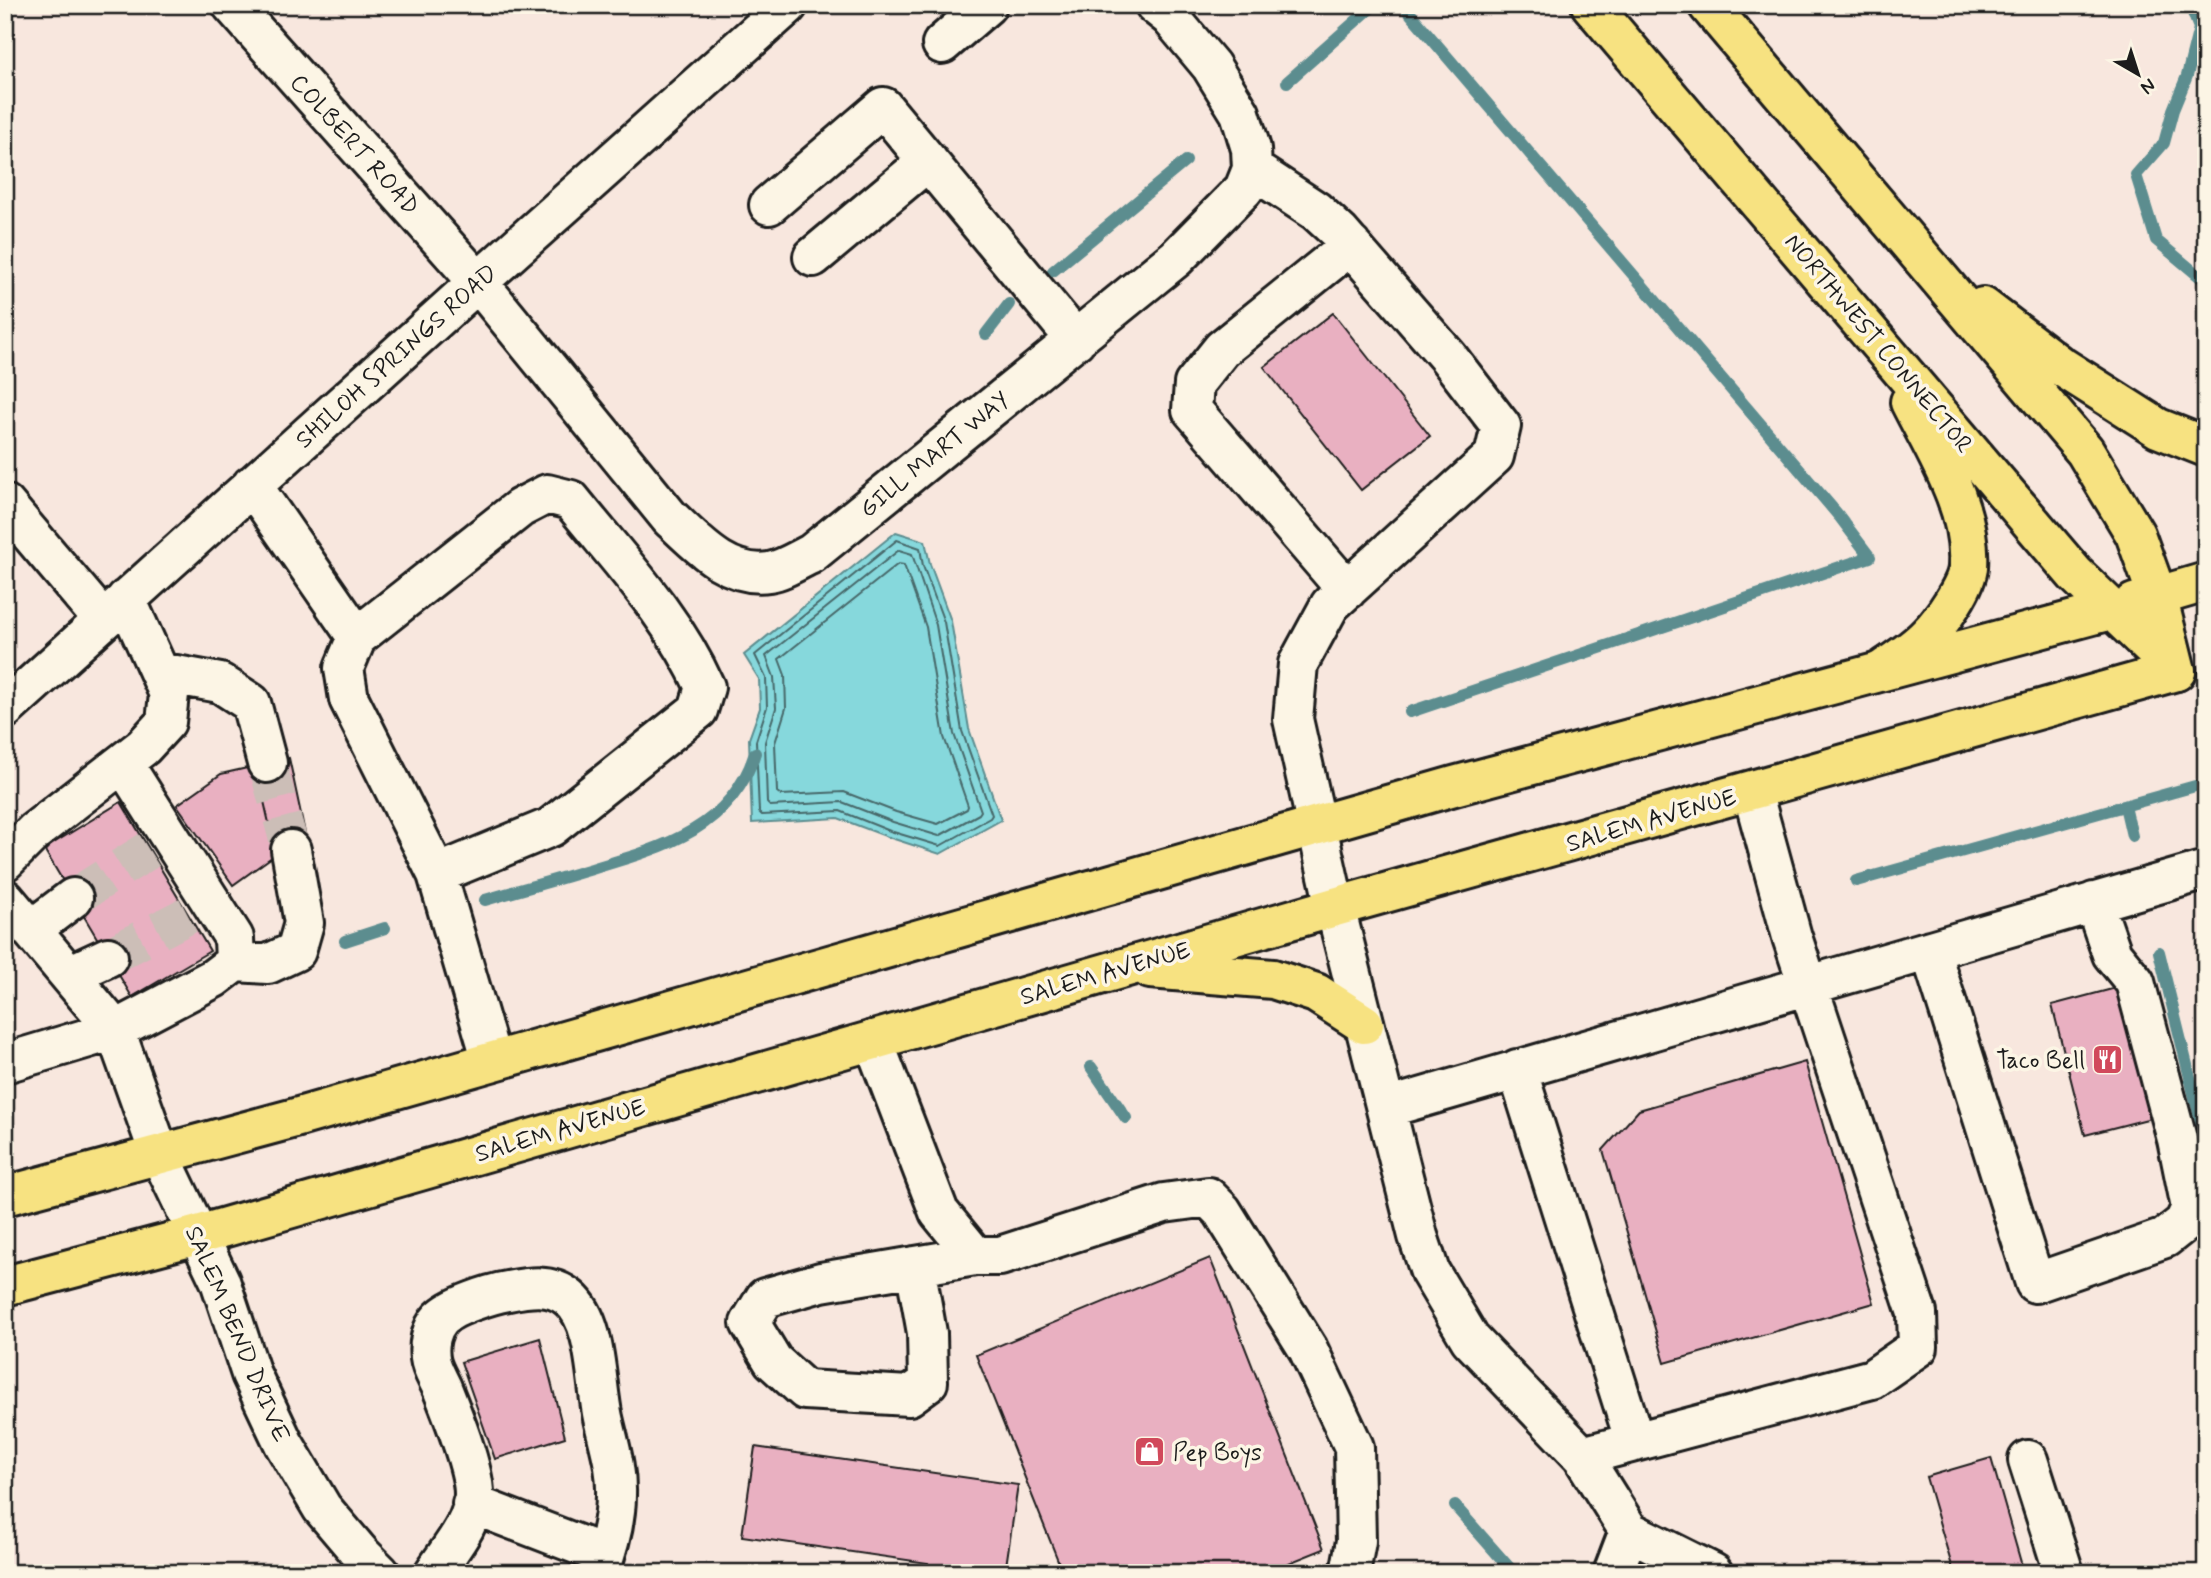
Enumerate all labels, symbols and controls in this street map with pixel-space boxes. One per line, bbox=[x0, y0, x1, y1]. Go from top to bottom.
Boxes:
north arrow bbox=[2102, 38, 2172, 108]
street label: COLBERT ROAD bbox=[282, 68, 425, 222]
text: N bbox=[2135, 72, 2161, 100]
street label: NORTHWEST CONNECTOR bbox=[1777, 228, 1979, 460]
street label: SHILOH SPRINGS ROAD bbox=[290, 258, 504, 456]
street label: GILL MART WAY bbox=[854, 385, 1016, 525]
street label: SALEM AVENUE bbox=[1563, 782, 1740, 861]
street label: SALEM AVENUE bbox=[1017, 935, 1194, 1014]
restaurant icon: Taco Bell bbox=[2091, 1043, 2125, 1077]
place label: Taco Bell bbox=[1996, 1046, 2085, 1077]
street label: SALEM AVENUE bbox=[472, 1092, 649, 1171]
street label: SALEM BEND DRIVE bbox=[177, 1222, 296, 1447]
shop icon: Pep Boys bbox=[1133, 1435, 1167, 1469]
place label: Pep Boys bbox=[1173, 1438, 1262, 1469]

